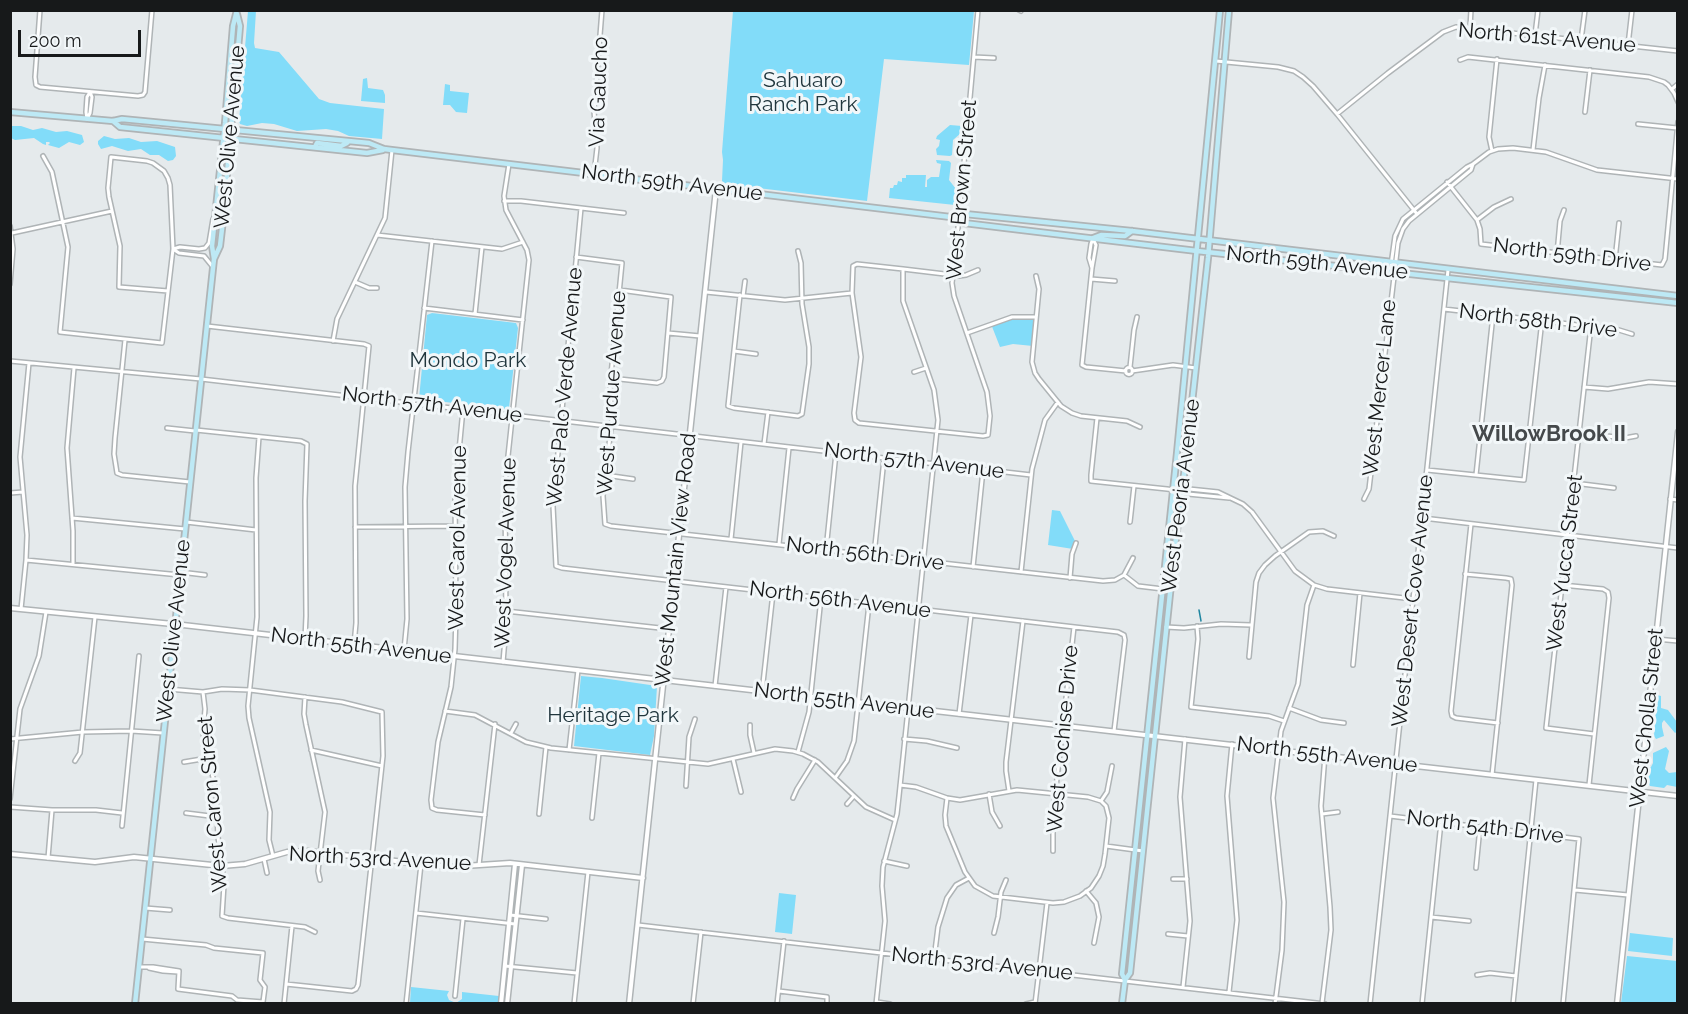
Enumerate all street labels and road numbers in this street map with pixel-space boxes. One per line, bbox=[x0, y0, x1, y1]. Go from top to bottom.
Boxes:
street label: North 61st Avenue bbox=[1457, 18, 1637, 58]
street label: Via Gaucho bbox=[584, 36, 614, 148]
street label: West Olive Avenue bbox=[209, 44, 251, 230]
street label: West Brown Street bbox=[942, 99, 982, 281]
street label: North 59th Avenue bbox=[580, 159, 764, 207]
street label: North 59th Drive bbox=[1492, 233, 1652, 277]
street label: North 59th Avenue bbox=[1225, 241, 1409, 285]
street label: West Palo Verde Avenue bbox=[542, 266, 588, 508]
street label: West Purdue Avenue bbox=[592, 290, 632, 496]
street label: West Mercer Lane bbox=[1358, 298, 1402, 478]
street label: North 58th Drive bbox=[1457, 299, 1619, 343]
street label: North 57th Avenue bbox=[340, 381, 524, 429]
street label: West Peoria Avenue bbox=[1157, 397, 1205, 595]
street label: West Mountain View Road bbox=[650, 432, 702, 688]
street label: North 57th Avenue bbox=[822, 437, 1006, 485]
street label: West Carol Avenue bbox=[444, 445, 472, 631]
street label: West Vogel Avenue bbox=[490, 457, 522, 649]
street label: West Yucca Street bbox=[1542, 473, 1588, 653]
street label: West Desert Cove Avenue bbox=[1387, 474, 1439, 728]
street label: North 56th Drive bbox=[784, 532, 946, 576]
street label: West Olive Avenue bbox=[152, 538, 196, 724]
street label: North 56th Avenue bbox=[748, 576, 932, 624]
street label: North 55th Avenue bbox=[269, 622, 453, 670]
street label: West Cholla Street bbox=[1625, 627, 1669, 809]
street label: West Cochise Drive bbox=[1042, 644, 1084, 834]
street label: North 55th Avenue bbox=[752, 677, 936, 725]
street label: West Caron Street bbox=[193, 715, 233, 893]
street label: North 55th Avenue bbox=[1235, 731, 1419, 779]
street label: North 54th Drive bbox=[1405, 805, 1565, 849]
street label: North 53rd Avenue bbox=[288, 842, 472, 876]
street label: North 53rd Avenue bbox=[890, 942, 1074, 986]

